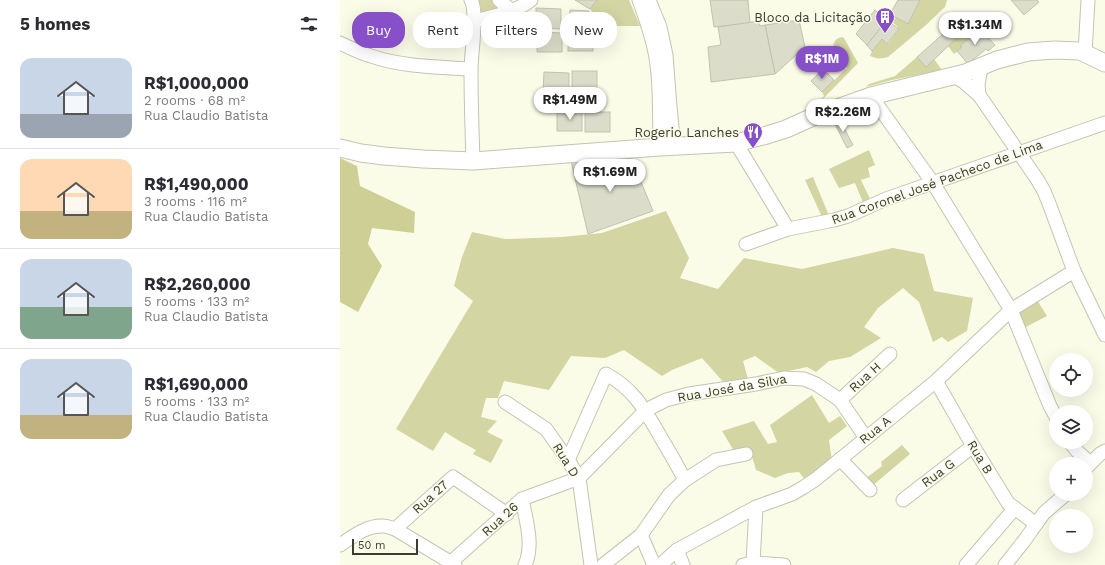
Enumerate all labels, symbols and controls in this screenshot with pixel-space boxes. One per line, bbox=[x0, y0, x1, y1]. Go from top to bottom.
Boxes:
building icon: Bloco da Licitação bbox=[874, 6, 896, 34]
place label: Bloco da Licitação bbox=[754, 10, 871, 25]
chip: Buy bbox=[352, 12, 405, 48]
chip: Rent bbox=[413, 12, 473, 48]
chip: Filters bbox=[481, 12, 552, 48]
chip: New bbox=[560, 12, 617, 48]
pin: R$1.34M bbox=[938, 12, 1012, 46]
icon: filters bbox=[298, 13, 320, 35]
text: 5 homes bbox=[20, 14, 90, 34]
text: R$1.34M bbox=[948, 17, 1002, 32]
pin: R$1M bbox=[798, 46, 846, 80]
text: R$1M bbox=[805, 51, 839, 66]
text: R$1,000,000 bbox=[144, 73, 249, 93]
icon: home bbox=[52, 74, 100, 122]
pin: R$1.49M bbox=[533, 87, 607, 121]
text: R$1.49M bbox=[543, 92, 597, 107]
text: 2 rooms · 68 m² bbox=[144, 93, 245, 108]
pin: R$2.26M bbox=[806, 99, 880, 133]
text: R$2.26M bbox=[815, 104, 871, 119]
text: Rua Claudio Batista bbox=[144, 108, 268, 123]
restaurant icon: Rogerio Lanches bbox=[742, 121, 764, 149]
place label: Rogerio Lanches bbox=[635, 125, 739, 140]
street label: Rua Coronel José Pacheco de Lima bbox=[829, 137, 1045, 227]
pin: R$1.69M bbox=[573, 159, 647, 193]
text: R$1.69M bbox=[583, 164, 637, 179]
text: R$1,490,000 bbox=[144, 174, 249, 194]
icon: home bbox=[52, 175, 100, 223]
text: 3 rooms · 116 m² bbox=[144, 194, 247, 209]
text: Rua Claudio Batista bbox=[144, 209, 268, 224]
text: R$2,260,000 bbox=[144, 274, 251, 294]
icon: home bbox=[52, 275, 100, 323]
text: 5 rooms · 133 m² bbox=[144, 294, 249, 309]
text: Rua Claudio Batista bbox=[144, 309, 268, 324]
map controls bbox=[1049, 353, 1093, 553]
button: locate bbox=[1049, 353, 1093, 397]
street label: Rua H bbox=[846, 359, 884, 395]
street label: Rua José da Silva bbox=[676, 371, 788, 405]
text: R$1,690,000 bbox=[144, 374, 248, 394]
icon: home bbox=[52, 375, 100, 423]
text: 5 rooms · 133 m² bbox=[144, 394, 249, 409]
button: layers bbox=[1049, 405, 1093, 449]
text: Rua Claudio Batista bbox=[144, 409, 268, 424]
street label: Rua A bbox=[856, 413, 894, 447]
street label: Rua B bbox=[964, 437, 996, 477]
street label: Rua D bbox=[550, 440, 582, 480]
street label: Rua G bbox=[919, 456, 957, 490]
button: + bbox=[1049, 457, 1093, 501]
street label: Rua 27 bbox=[409, 477, 451, 517]
street label: Rua 26 bbox=[479, 499, 521, 539]
button: − bbox=[1049, 509, 1093, 553]
scale bar bbox=[352, 537, 418, 556]
text: 50 m bbox=[358, 539, 385, 552]

